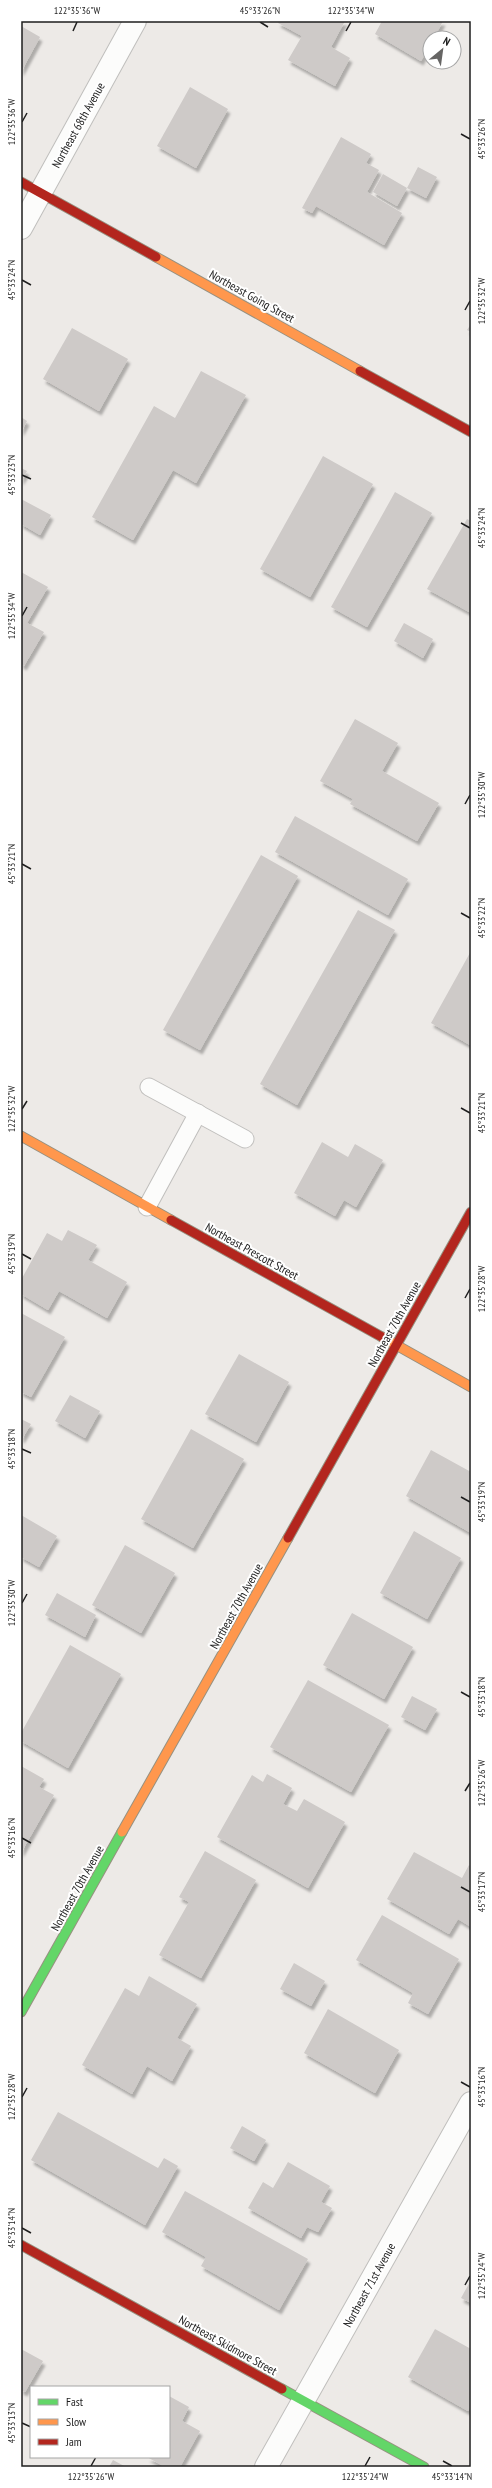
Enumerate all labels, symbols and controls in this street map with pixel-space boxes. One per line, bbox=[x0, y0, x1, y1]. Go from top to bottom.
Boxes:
text: 122°35'36"W bbox=[54, 4, 101, 17]
text: 45°33'26"N bbox=[240, 4, 280, 17]
text: 122°35'34"W bbox=[328, 4, 375, 17]
north arrow bbox=[422, 30, 462, 70]
text: N bbox=[441, 34, 453, 49]
street label: Northeast 68th Avenue bbox=[48, 80, 108, 170]
text: 122°35'36"W bbox=[5, 98, 18, 145]
text: 45°33'26"N bbox=[475, 119, 488, 159]
text: 45°33'24"N bbox=[5, 260, 18, 300]
street label: Northeast Going Street bbox=[207, 266, 298, 326]
text: 122°35'32"W bbox=[475, 277, 488, 324]
text: 45°33'23"N bbox=[5, 455, 18, 495]
text: 45°33'24"N bbox=[475, 508, 488, 548]
text: 122°35'34"W bbox=[5, 592, 18, 639]
text: 122°35'30"W bbox=[475, 771, 488, 818]
text: 45°33'21"N bbox=[5, 844, 18, 884]
text: 45°33'22"N bbox=[475, 898, 488, 938]
text: 122°35'32"W bbox=[5, 1085, 18, 1132]
text: 45°33'21"N bbox=[475, 1093, 488, 1133]
street label: Northeast Prescott Street bbox=[203, 1219, 302, 1283]
text: 45°33'19"N bbox=[5, 1234, 18, 1274]
text: 122°35'28"W bbox=[475, 1265, 488, 1312]
street label: Northeast 70th Avenue bbox=[364, 1279, 424, 1369]
text: 45°33'18"N bbox=[5, 1429, 18, 1469]
text: 45°33'19"N bbox=[475, 1482, 488, 1522]
street label: Northeast 70th Avenue bbox=[206, 1561, 266, 1651]
text: 122°35'30"W bbox=[5, 1579, 18, 1626]
text: 45°33'18"N bbox=[475, 1677, 488, 1717]
text: 122°35'26"W bbox=[475, 1759, 488, 1806]
text: 45°33'16"N bbox=[5, 1818, 18, 1858]
street label: Northeast 70th Avenue bbox=[47, 1843, 107, 1933]
text: 45°33'17"N bbox=[475, 1872, 488, 1912]
text: 45°33'16"N bbox=[475, 2067, 488, 2107]
text: 122°35'28"W bbox=[5, 2073, 18, 2120]
text: 45°33'14"N bbox=[5, 2208, 18, 2248]
street label: Northeast 71st Avenue bbox=[340, 2240, 398, 2330]
text: 122°35'24"W bbox=[475, 2252, 488, 2299]
street label: Northeast Skidmore Street bbox=[176, 2312, 280, 2378]
legend bbox=[30, 2386, 170, 2458]
text: Fast bbox=[66, 2394, 84, 2409]
text: 45°33'13"N bbox=[5, 2403, 18, 2443]
text: Slow bbox=[66, 2414, 87, 2429]
text: Jam bbox=[65, 2434, 82, 2449]
text: 122°35'26"W bbox=[68, 2470, 115, 2483]
text: 122°35'24"W bbox=[342, 2470, 389, 2483]
text: 45°33'14"N bbox=[432, 2470, 472, 2483]

